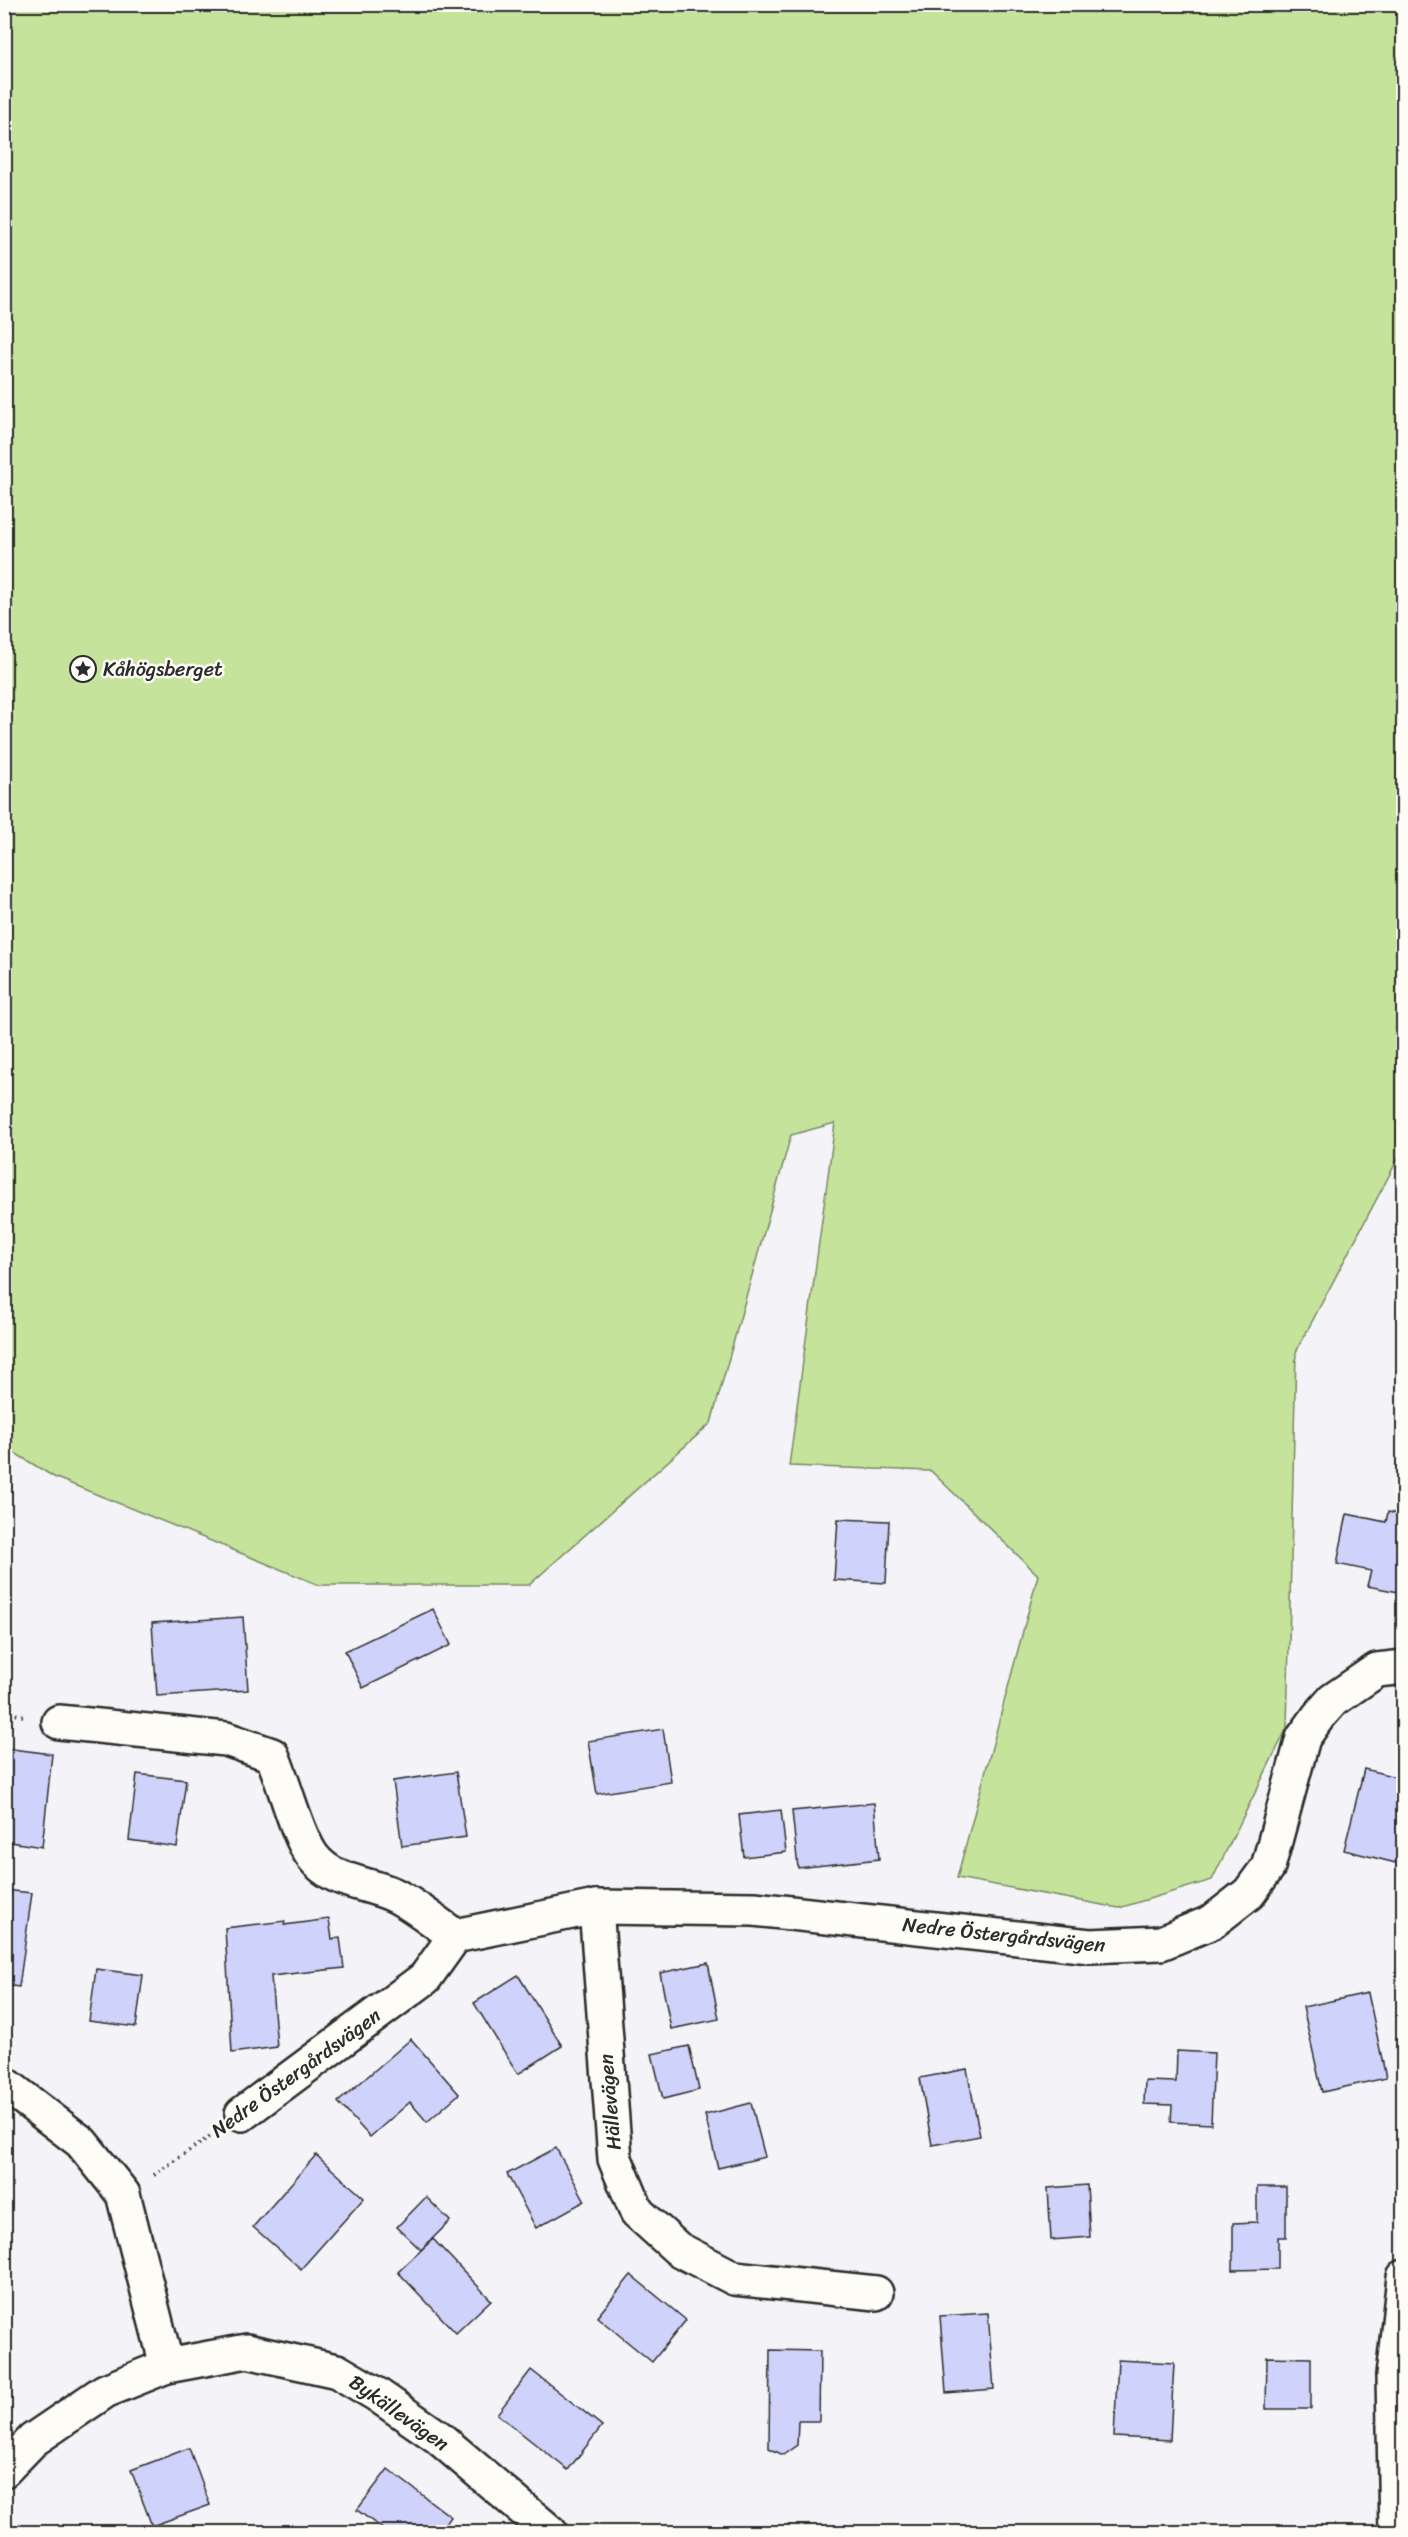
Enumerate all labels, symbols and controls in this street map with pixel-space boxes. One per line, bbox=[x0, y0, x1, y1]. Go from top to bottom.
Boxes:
place label: Kåhögsberget bbox=[103, 652, 223, 687]
place icon: Kåhögsberget bbox=[68, 654, 98, 684]
street label: Nedre Östergårdsvägen bbox=[901, 1907, 1107, 1963]
street label: Nedre Östergårdsvägen bbox=[203, 1999, 389, 2147]
street label: Hällevägen bbox=[588, 2052, 632, 2152]
street label: Bykällevägen bbox=[342, 2365, 457, 2461]

